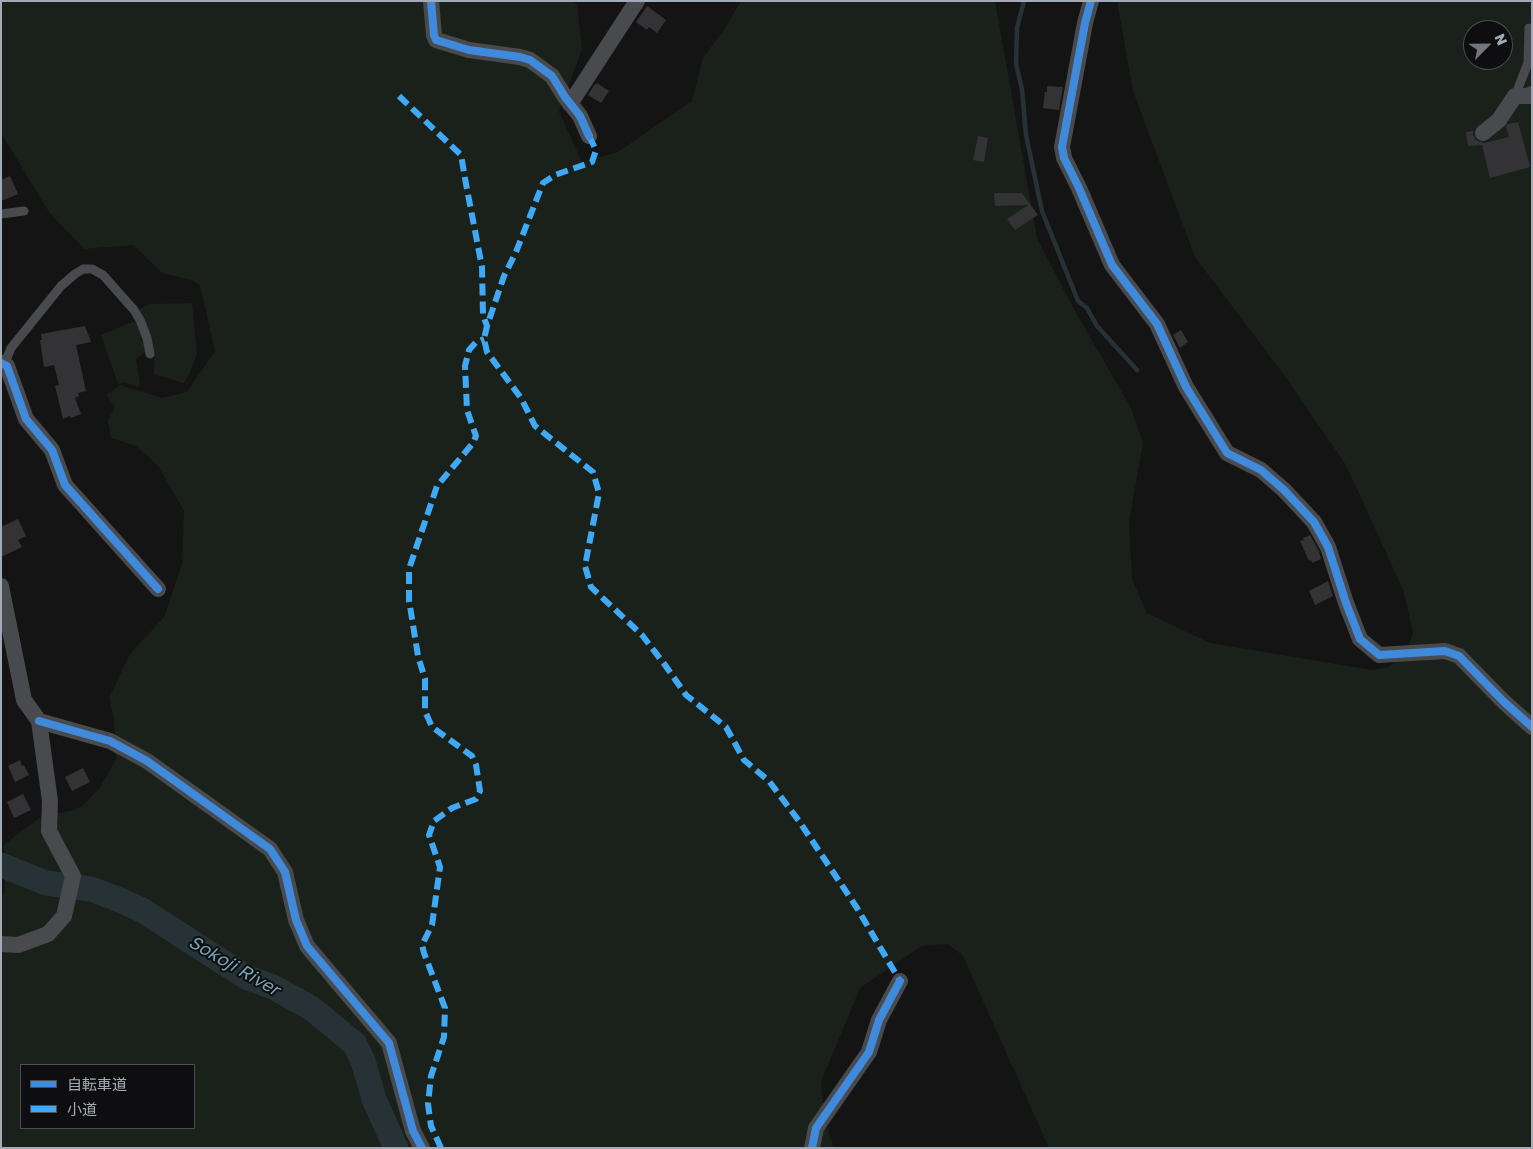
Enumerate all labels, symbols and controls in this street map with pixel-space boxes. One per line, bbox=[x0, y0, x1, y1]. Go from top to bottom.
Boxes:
north arrow bbox=[1463, 20, 1513, 70]
text: N bbox=[1491, 31, 1511, 48]
water label: Sokoji River bbox=[185, 931, 283, 1001]
legend bbox=[20, 1064, 195, 1129]
text: 自転車道 bbox=[67, 1075, 127, 1093]
text: 小道 bbox=[67, 1100, 97, 1118]

